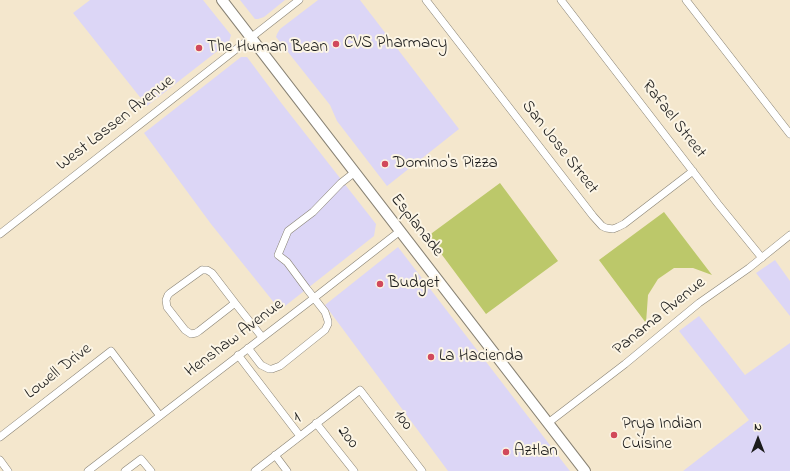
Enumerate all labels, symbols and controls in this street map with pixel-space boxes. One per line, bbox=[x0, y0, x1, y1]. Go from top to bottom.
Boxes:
place label: CVS Pharmacy bbox=[344, 34, 447, 54]
place label: The Human Bean bbox=[207, 38, 328, 58]
marker: CVS Pharmacy bbox=[331, 39, 341, 49]
marker: The Human Bean bbox=[194, 43, 204, 53]
street label: West Lassen Avenue bbox=[53, 72, 179, 176]
street label: Rafael Street bbox=[636, 77, 710, 163]
street label: San Jose Street bbox=[516, 97, 602, 199]
place label: Domino's Pizza bbox=[393, 154, 498, 174]
marker: Domino's Pizza bbox=[380, 159, 390, 169]
street label: Esplanade bbox=[385, 190, 447, 262]
place label: Budget bbox=[388, 274, 440, 294]
street label: Panama Avenue bbox=[610, 274, 710, 360]
marker: Budget bbox=[375, 279, 385, 289]
street label: Henshaw Avenue bbox=[182, 295, 288, 383]
street label: Lowell Drive bbox=[21, 340, 97, 404]
place label: La Hacienda bbox=[439, 347, 523, 367]
marker: La Hacienda bbox=[426, 352, 436, 362]
street label: 100 bbox=[388, 407, 416, 435]
street label: 1 bbox=[290, 409, 306, 429]
place label: Prya Indian Cuisine bbox=[622, 415, 702, 455]
north arrow bbox=[738, 419, 778, 459]
text: N bbox=[754, 419, 762, 435]
street label: 200 bbox=[332, 423, 362, 453]
marker: Prya Indian Cuisine bbox=[609, 430, 619, 440]
place label: Aztlan bbox=[514, 442, 558, 462]
marker: Aztlan bbox=[501, 447, 511, 457]

